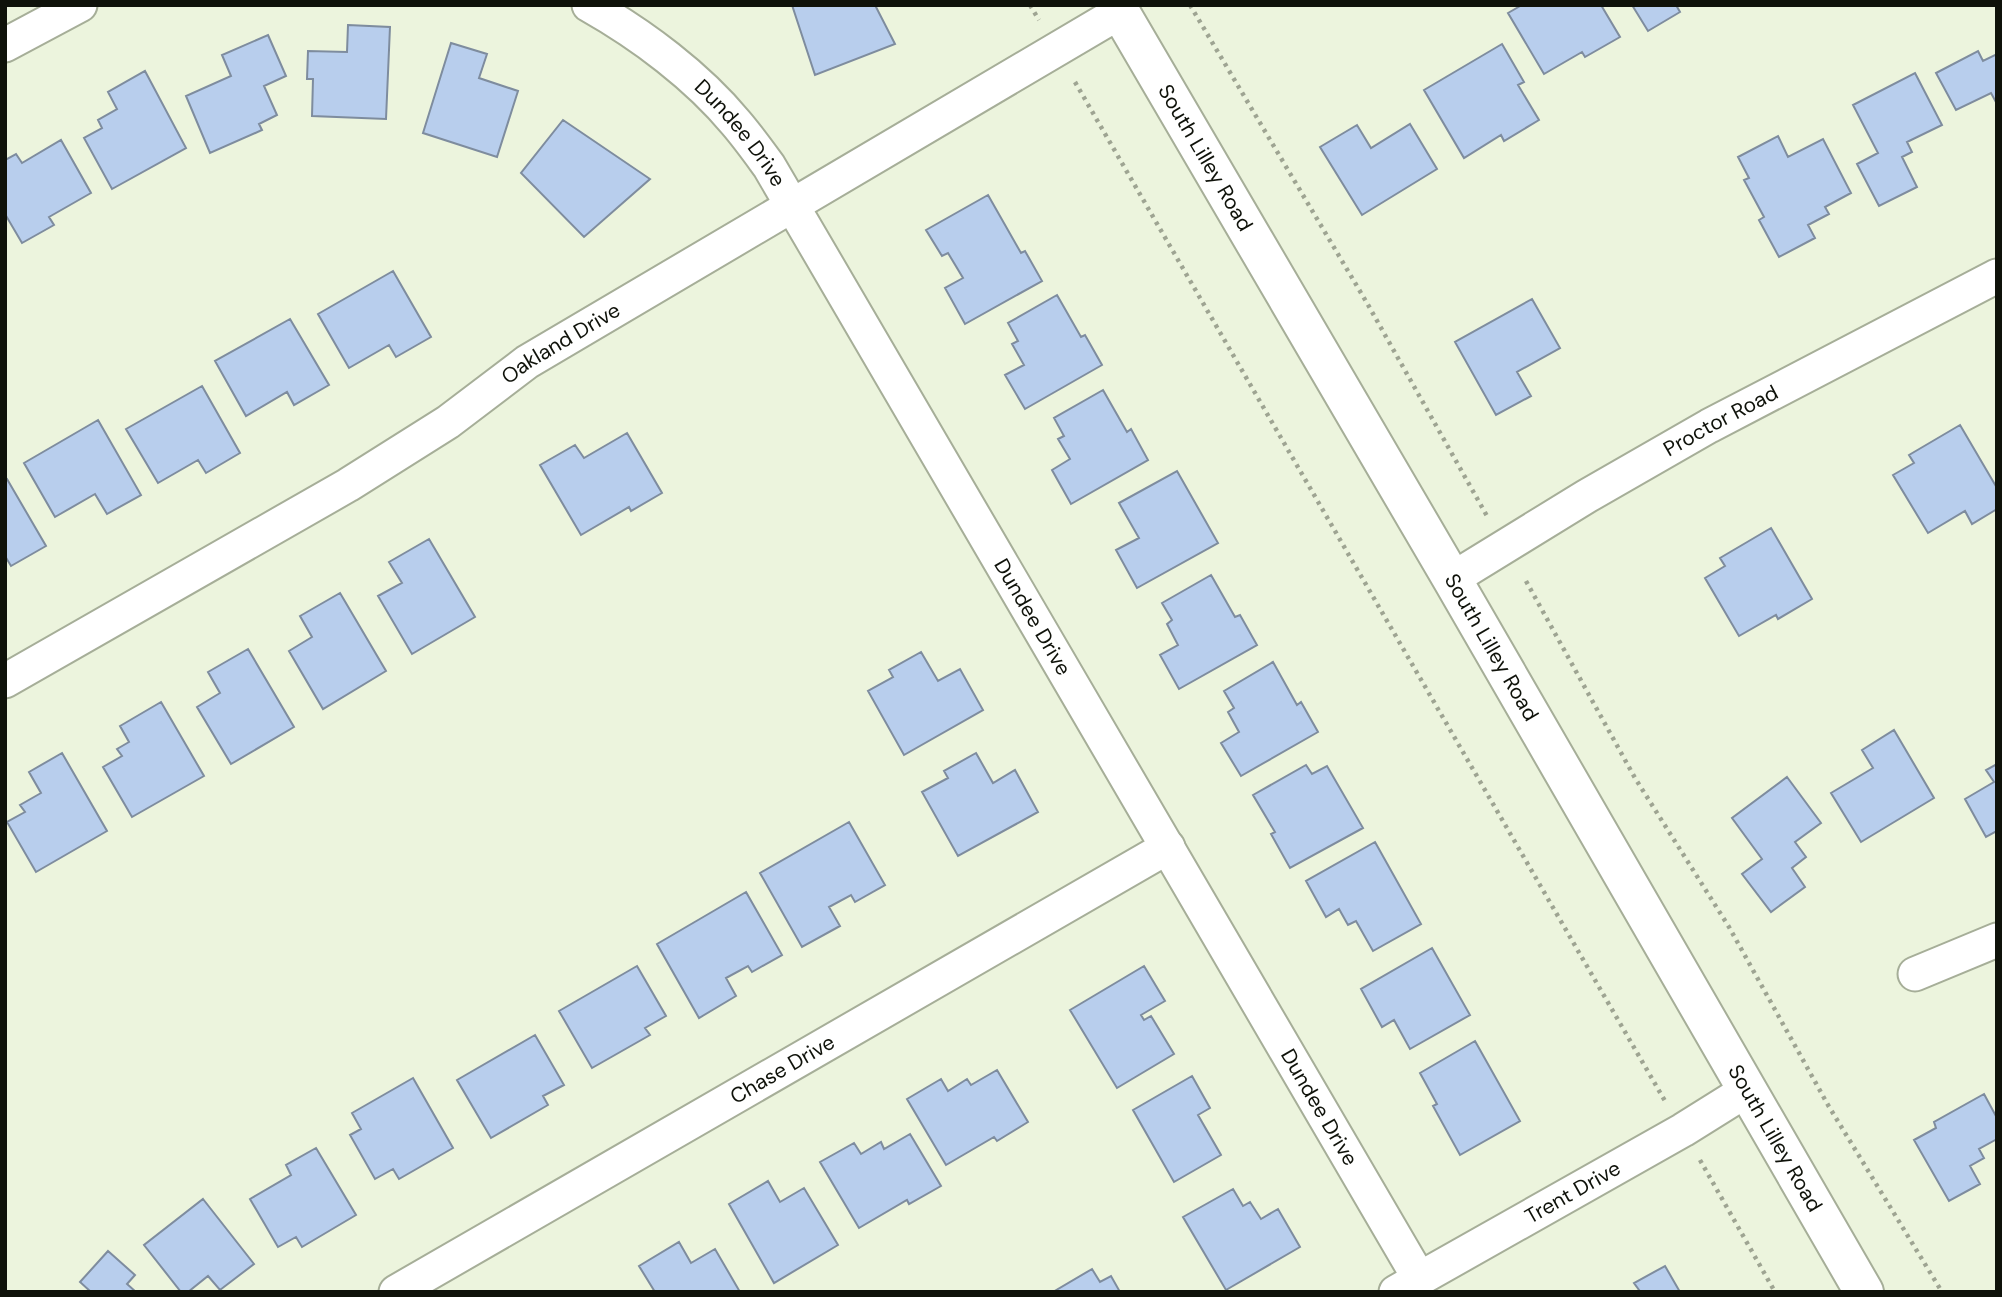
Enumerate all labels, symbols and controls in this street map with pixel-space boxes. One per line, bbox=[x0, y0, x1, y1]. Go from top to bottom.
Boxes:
street label: Dundee Drive bbox=[688, 73, 792, 192]
street label: South Lilley Road bbox=[1151, 79, 1259, 236]
street label: Oakland Drive bbox=[495, 296, 626, 391]
street label: Proctor Road bbox=[1658, 378, 1783, 463]
street label: Dundee Drive bbox=[987, 553, 1078, 681]
street label: South Lilley Road bbox=[1438, 569, 1545, 726]
street label: Chase Drive bbox=[725, 1028, 840, 1110]
street label: Dundee Drive bbox=[1274, 1044, 1364, 1171]
street label: South Lilley Road bbox=[1722, 1059, 1829, 1217]
street label: Trent Drive bbox=[1520, 1154, 1626, 1230]

